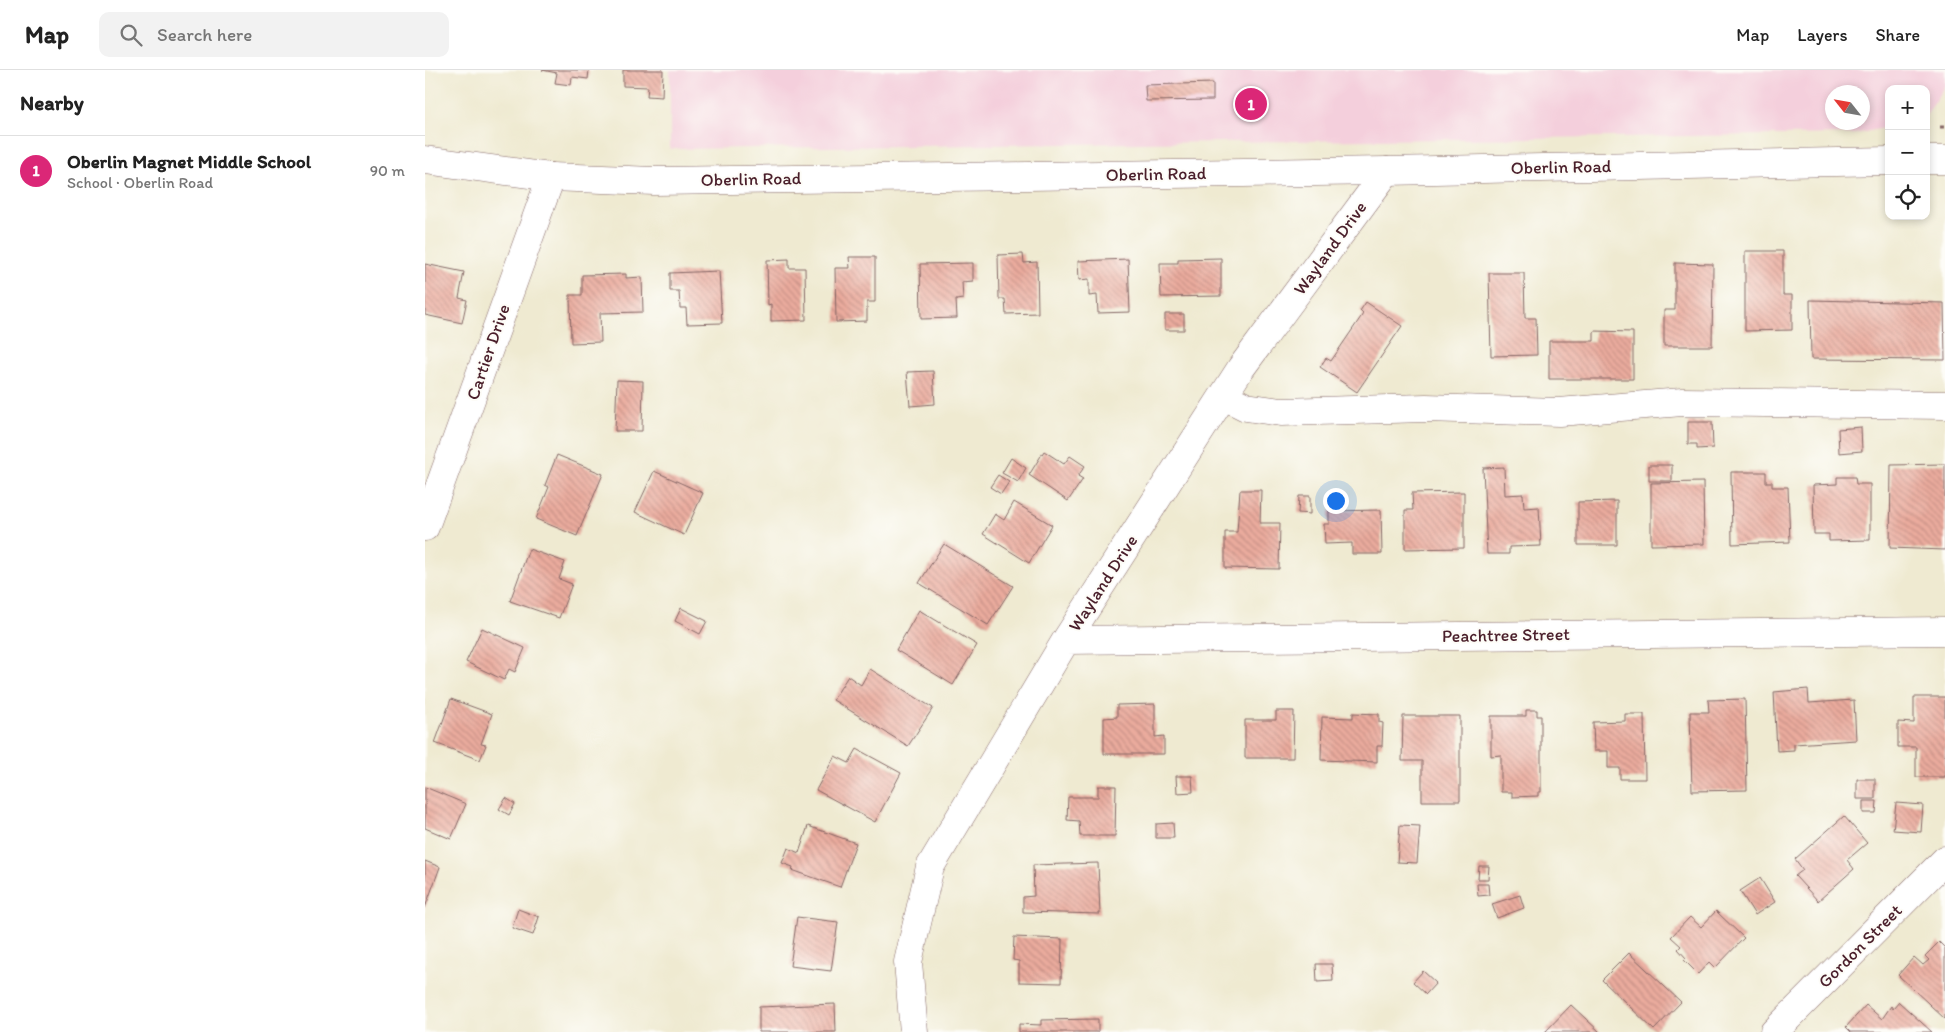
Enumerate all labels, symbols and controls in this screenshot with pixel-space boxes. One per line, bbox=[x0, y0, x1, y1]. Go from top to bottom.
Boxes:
search box bbox=[99, 12, 449, 57]
text: Map bbox=[25, 20, 69, 49]
icon: search bbox=[117, 21, 145, 49]
text: Search here bbox=[157, 23, 252, 46]
text: Map bbox=[1736, 24, 1769, 46]
text: Layers bbox=[1797, 24, 1847, 46]
text: Share bbox=[1875, 24, 1920, 46]
pin: 1 bbox=[1235, 85, 1267, 123]
north arrow bbox=[1825, 85, 1870, 130]
map controls bbox=[1885, 85, 1930, 220]
button: + bbox=[1885, 85, 1930, 130]
text: Nearby bbox=[20, 90, 84, 115]
button: − bbox=[1885, 130, 1930, 175]
text: Oberlin Magnet Middle School bbox=[67, 150, 311, 173]
street label: Oberlin Road bbox=[1510, 155, 1612, 179]
text: 1 bbox=[32, 161, 40, 180]
text: 90 m bbox=[370, 161, 405, 180]
street label: Oberlin Road bbox=[1105, 162, 1207, 186]
street label: Oberlin Road bbox=[700, 167, 802, 191]
text: School · Oberlin Road bbox=[67, 173, 213, 192]
button: locate bbox=[1885, 175, 1930, 220]
street label: Wayland Drive bbox=[1289, 197, 1371, 299]
street label: Cartier Drive bbox=[461, 301, 515, 403]
your location bbox=[1323, 488, 1349, 514]
street label: Wayland Drive bbox=[1064, 531, 1142, 635]
street label: Peachtree Street bbox=[1442, 623, 1570, 647]
street label: Gordon Street bbox=[1814, 899, 1907, 992]

